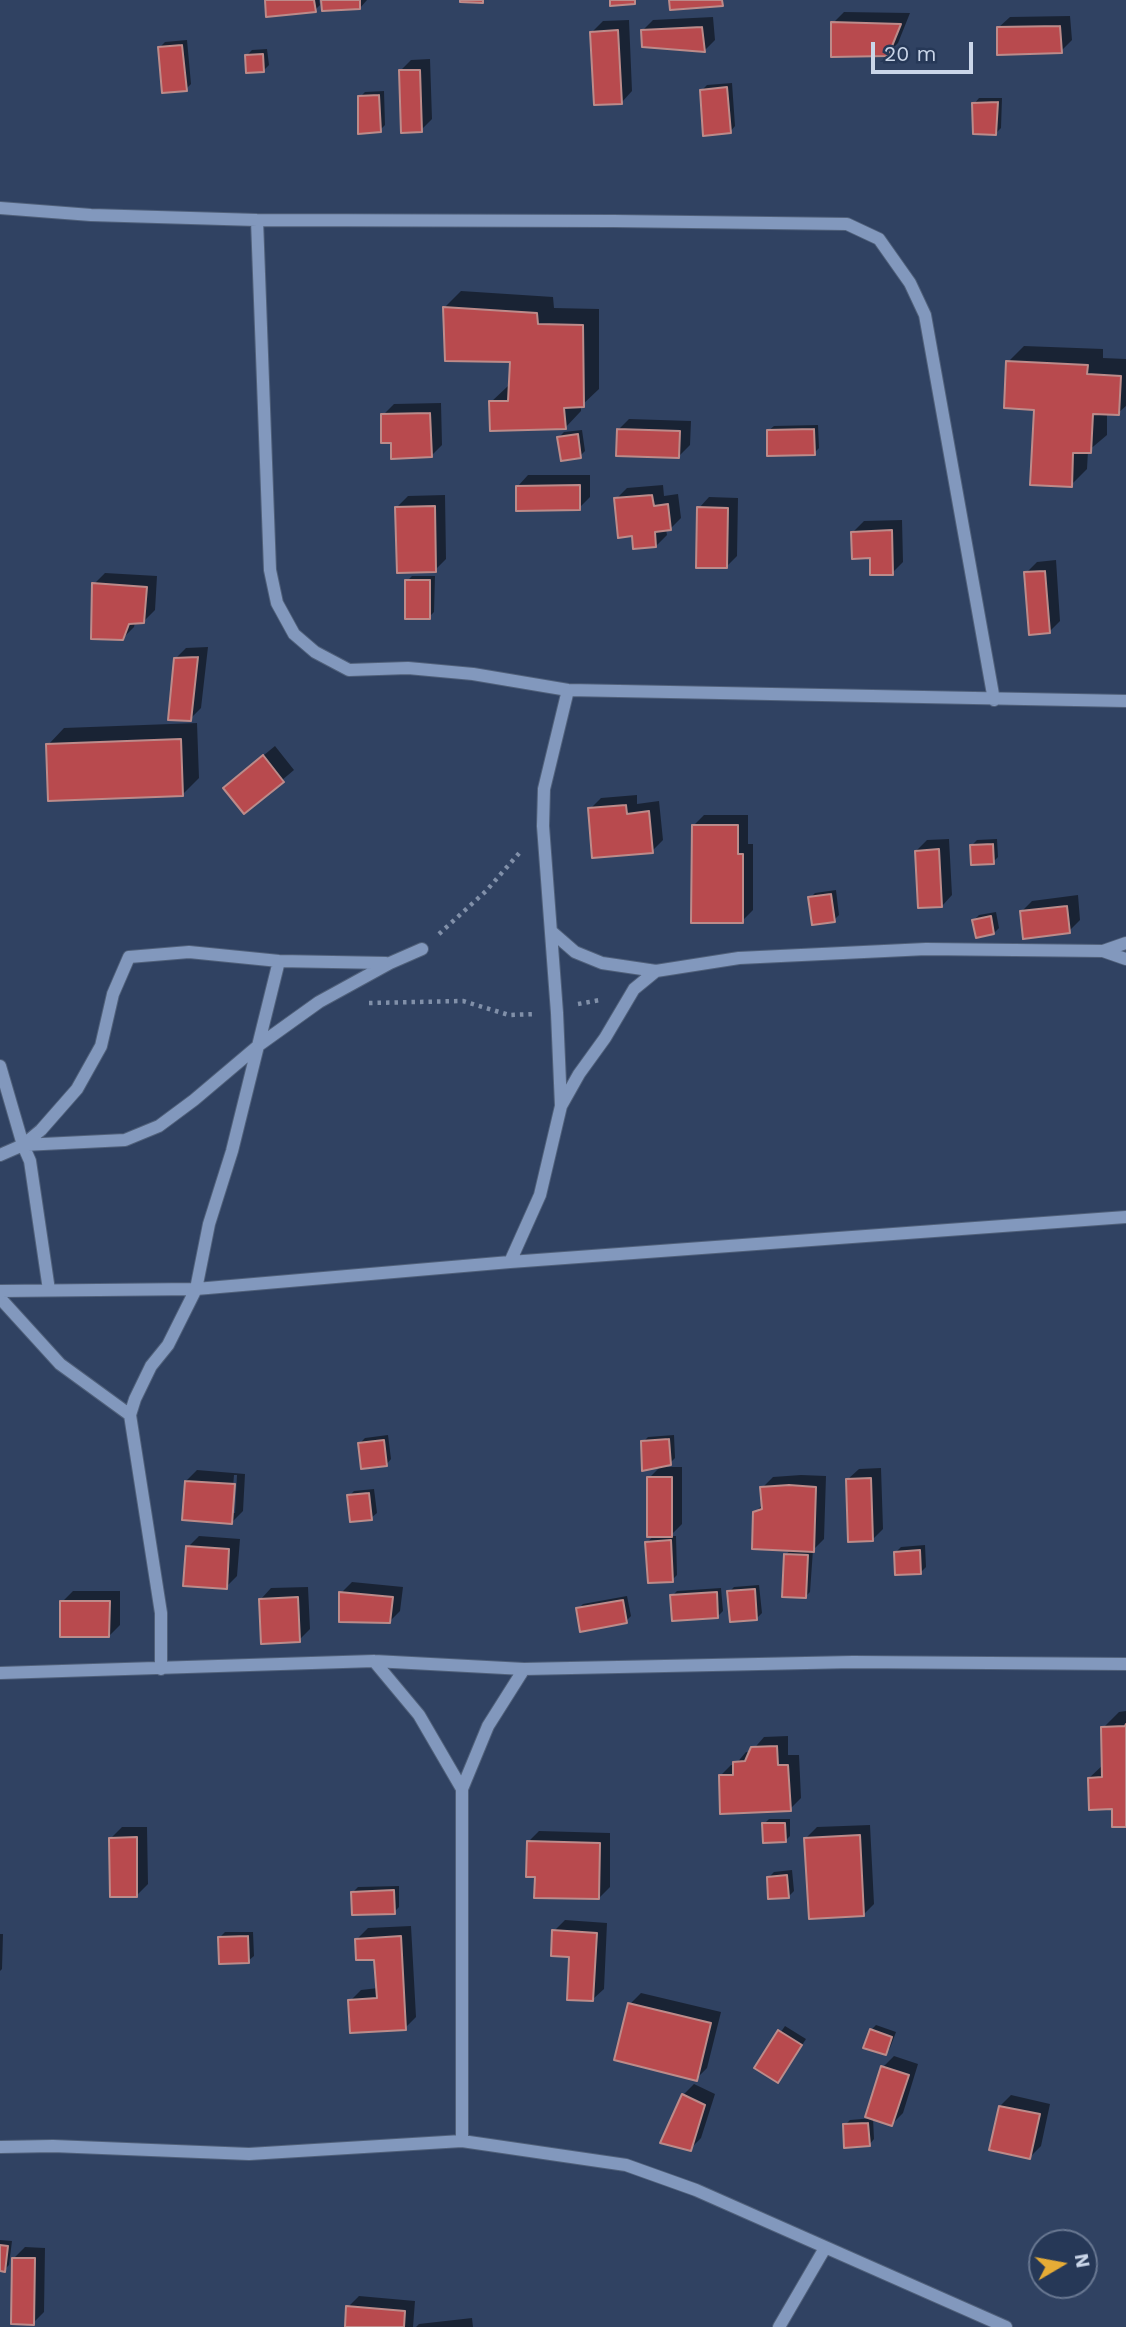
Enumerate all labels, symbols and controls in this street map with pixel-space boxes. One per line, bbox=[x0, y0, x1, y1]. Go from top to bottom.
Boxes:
scale bar bbox=[874, 28, 976, 72]
text: 20 m bbox=[884, 41, 936, 66]
north arrow bbox=[1028, 2229, 1098, 2299]
text: N bbox=[1070, 2252, 1095, 2270]

